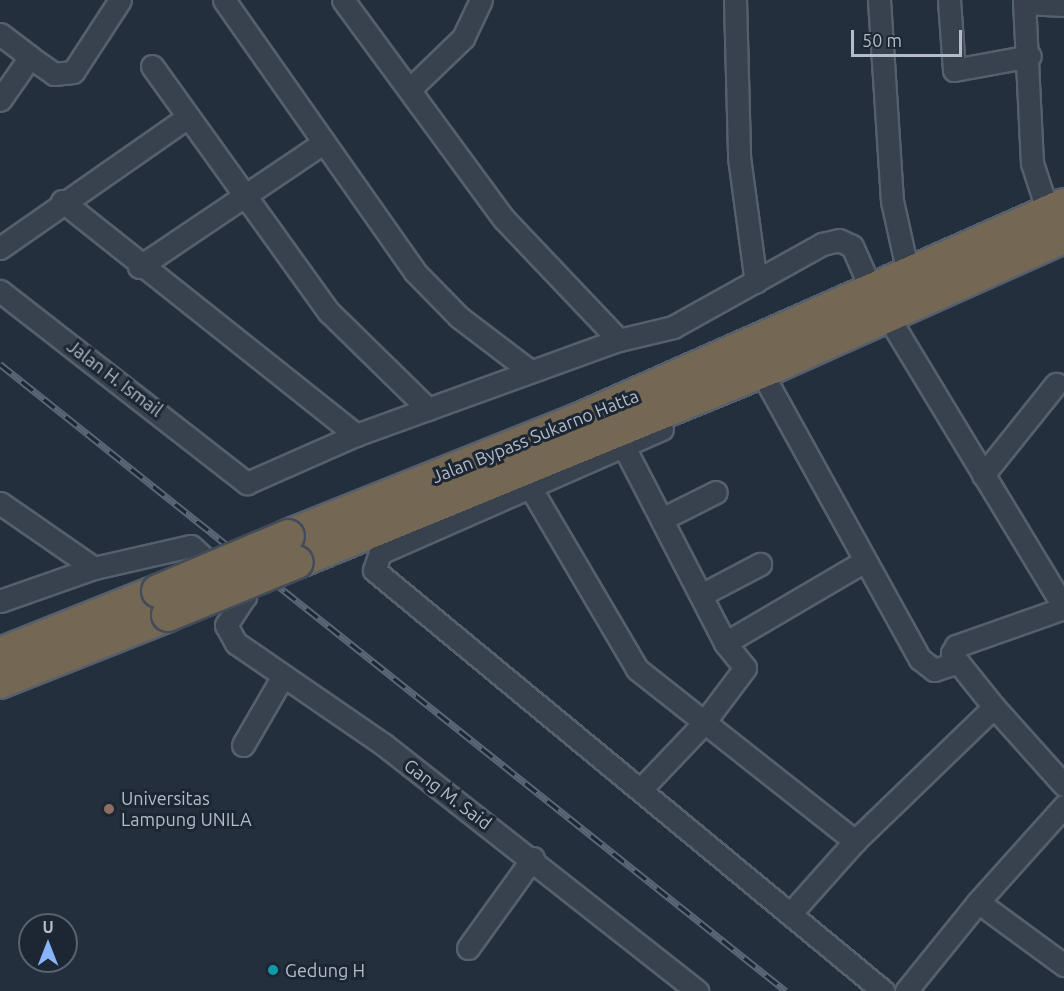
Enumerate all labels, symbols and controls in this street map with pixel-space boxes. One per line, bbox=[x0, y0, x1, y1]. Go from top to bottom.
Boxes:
scale bar bbox=[854, 18, 965, 56]
text: 50 m bbox=[862, 30, 902, 50]
street label: Jalan H. Ismail bbox=[63, 335, 167, 421]
street label: Jalan Bypass Sukarno Hatta bbox=[428, 385, 642, 487]
street label: Gang M. Said bbox=[400, 754, 496, 834]
place label: Universitas Lampung UNILA bbox=[121, 788, 252, 830]
marker: Universitas Lampung UNILA bbox=[102, 802, 116, 816]
north arrow bbox=[18, 913, 78, 973]
text: U bbox=[42, 918, 54, 936]
place label: Gedung H bbox=[285, 959, 365, 981]
marker: Gedung H bbox=[266, 963, 280, 977]

